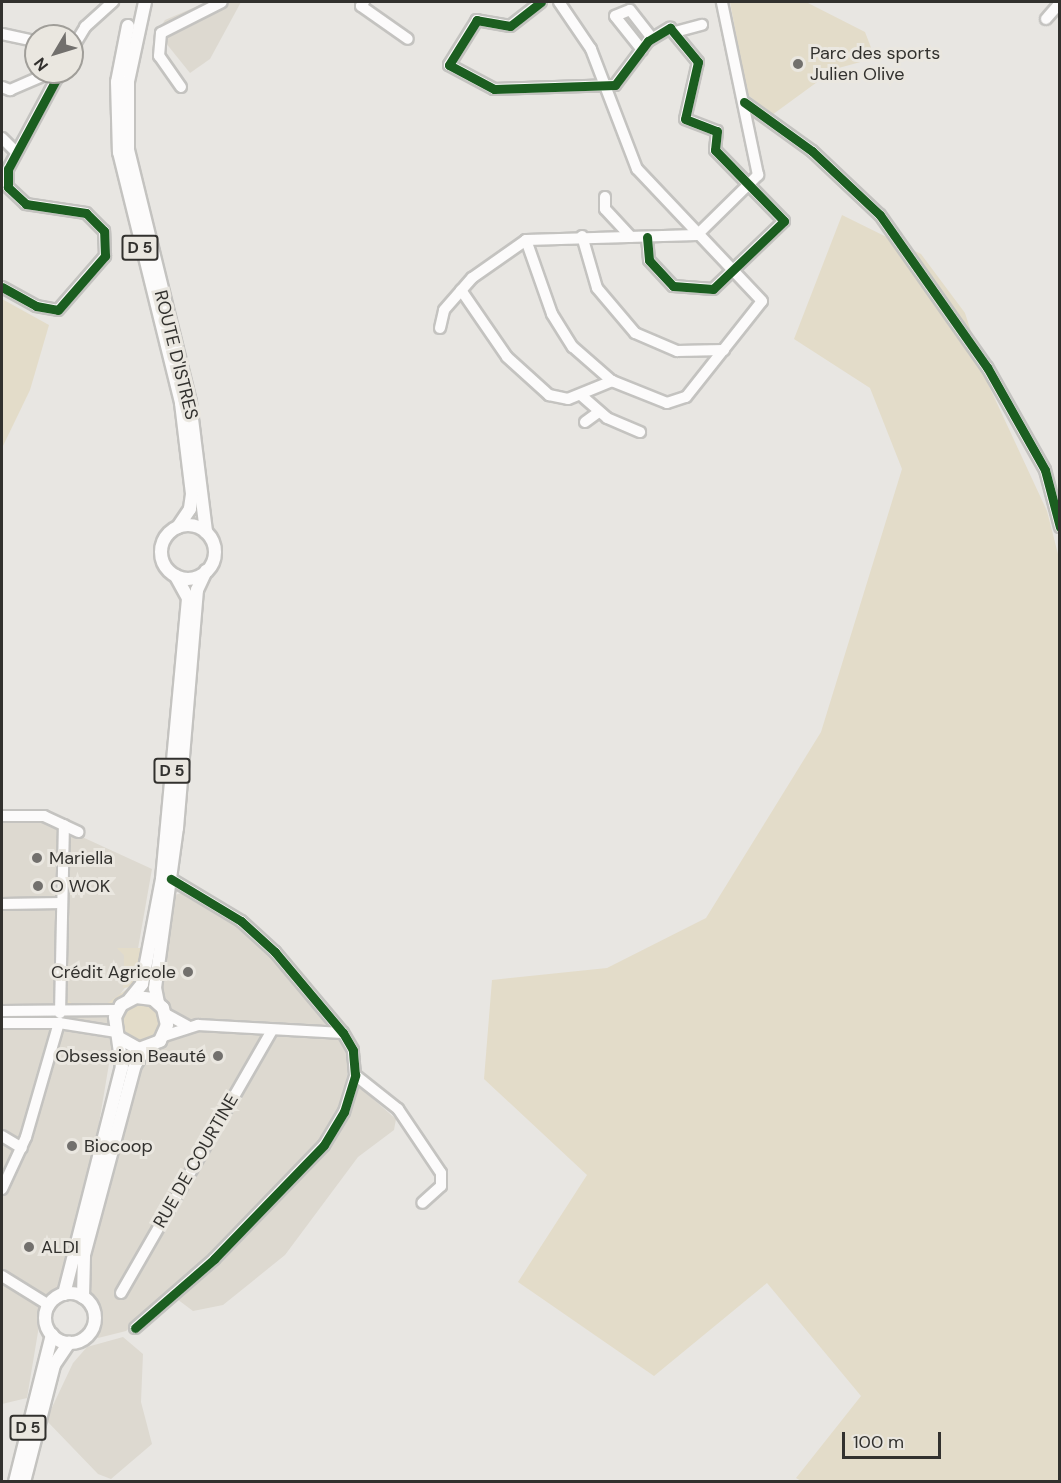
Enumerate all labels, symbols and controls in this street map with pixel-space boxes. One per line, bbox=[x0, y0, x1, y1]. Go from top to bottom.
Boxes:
north arrow bbox=[24, 24, 84, 84]
place label: Parc des sports Julien Olive bbox=[810, 43, 940, 86]
text: N bbox=[29, 53, 53, 75]
marker: Parc des sports Julien Olive bbox=[791, 57, 805, 71]
road number: D 5 bbox=[120, 235, 160, 261]
street label: ROUTE D'ISTRES bbox=[149, 288, 203, 422]
road number: D 5 bbox=[152, 758, 192, 784]
place label: Mariella bbox=[49, 847, 113, 869]
marker: Mariella bbox=[30, 851, 44, 865]
place label: O WOK bbox=[50, 875, 110, 897]
marker: O WOK bbox=[31, 879, 45, 893]
place label: Crédit Agricole bbox=[51, 961, 176, 983]
marker: Crédit Agricole bbox=[181, 965, 195, 979]
place label: Obsession Beauté bbox=[55, 1045, 206, 1067]
marker: Obsession Beauté bbox=[211, 1049, 225, 1063]
street label: RUE DE COURTINE bbox=[149, 1090, 243, 1232]
place label: Biocoop bbox=[84, 1135, 153, 1157]
marker: Biocoop bbox=[65, 1139, 79, 1153]
place label: ALDI bbox=[41, 1236, 79, 1258]
marker: ALDI bbox=[22, 1240, 36, 1254]
road number: D 5 bbox=[9, 1415, 48, 1441]
scale bar bbox=[845, 1420, 944, 1458]
text: 100 m bbox=[853, 1430, 904, 1454]

